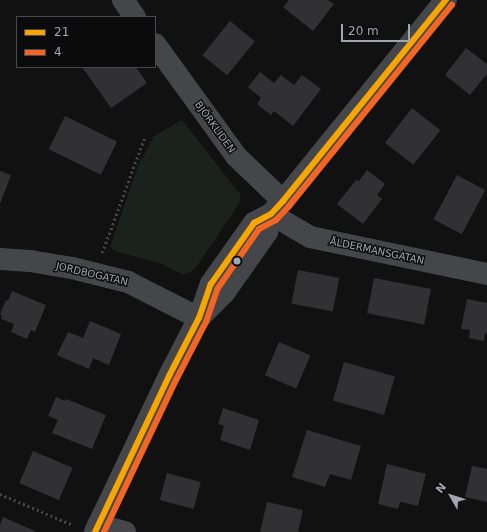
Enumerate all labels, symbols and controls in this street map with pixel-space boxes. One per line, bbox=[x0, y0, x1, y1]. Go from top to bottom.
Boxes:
legend bbox=[16, 16, 156, 68]
scale bar bbox=[343, 16, 412, 42]
text: 20 m bbox=[348, 24, 379, 38]
text: 21 bbox=[54, 25, 69, 39]
text: 4 bbox=[54, 45, 62, 59]
street label: BJÖRKLIDEN bbox=[192, 99, 238, 155]
street label: ÅLDERMANSGATAN bbox=[329, 235, 425, 267]
unlabelled marker bbox=[232, 256, 242, 266]
street label: JORDBOGATAN bbox=[55, 260, 129, 288]
north arrow bbox=[431, 476, 471, 516]
text: N bbox=[433, 480, 449, 496]

